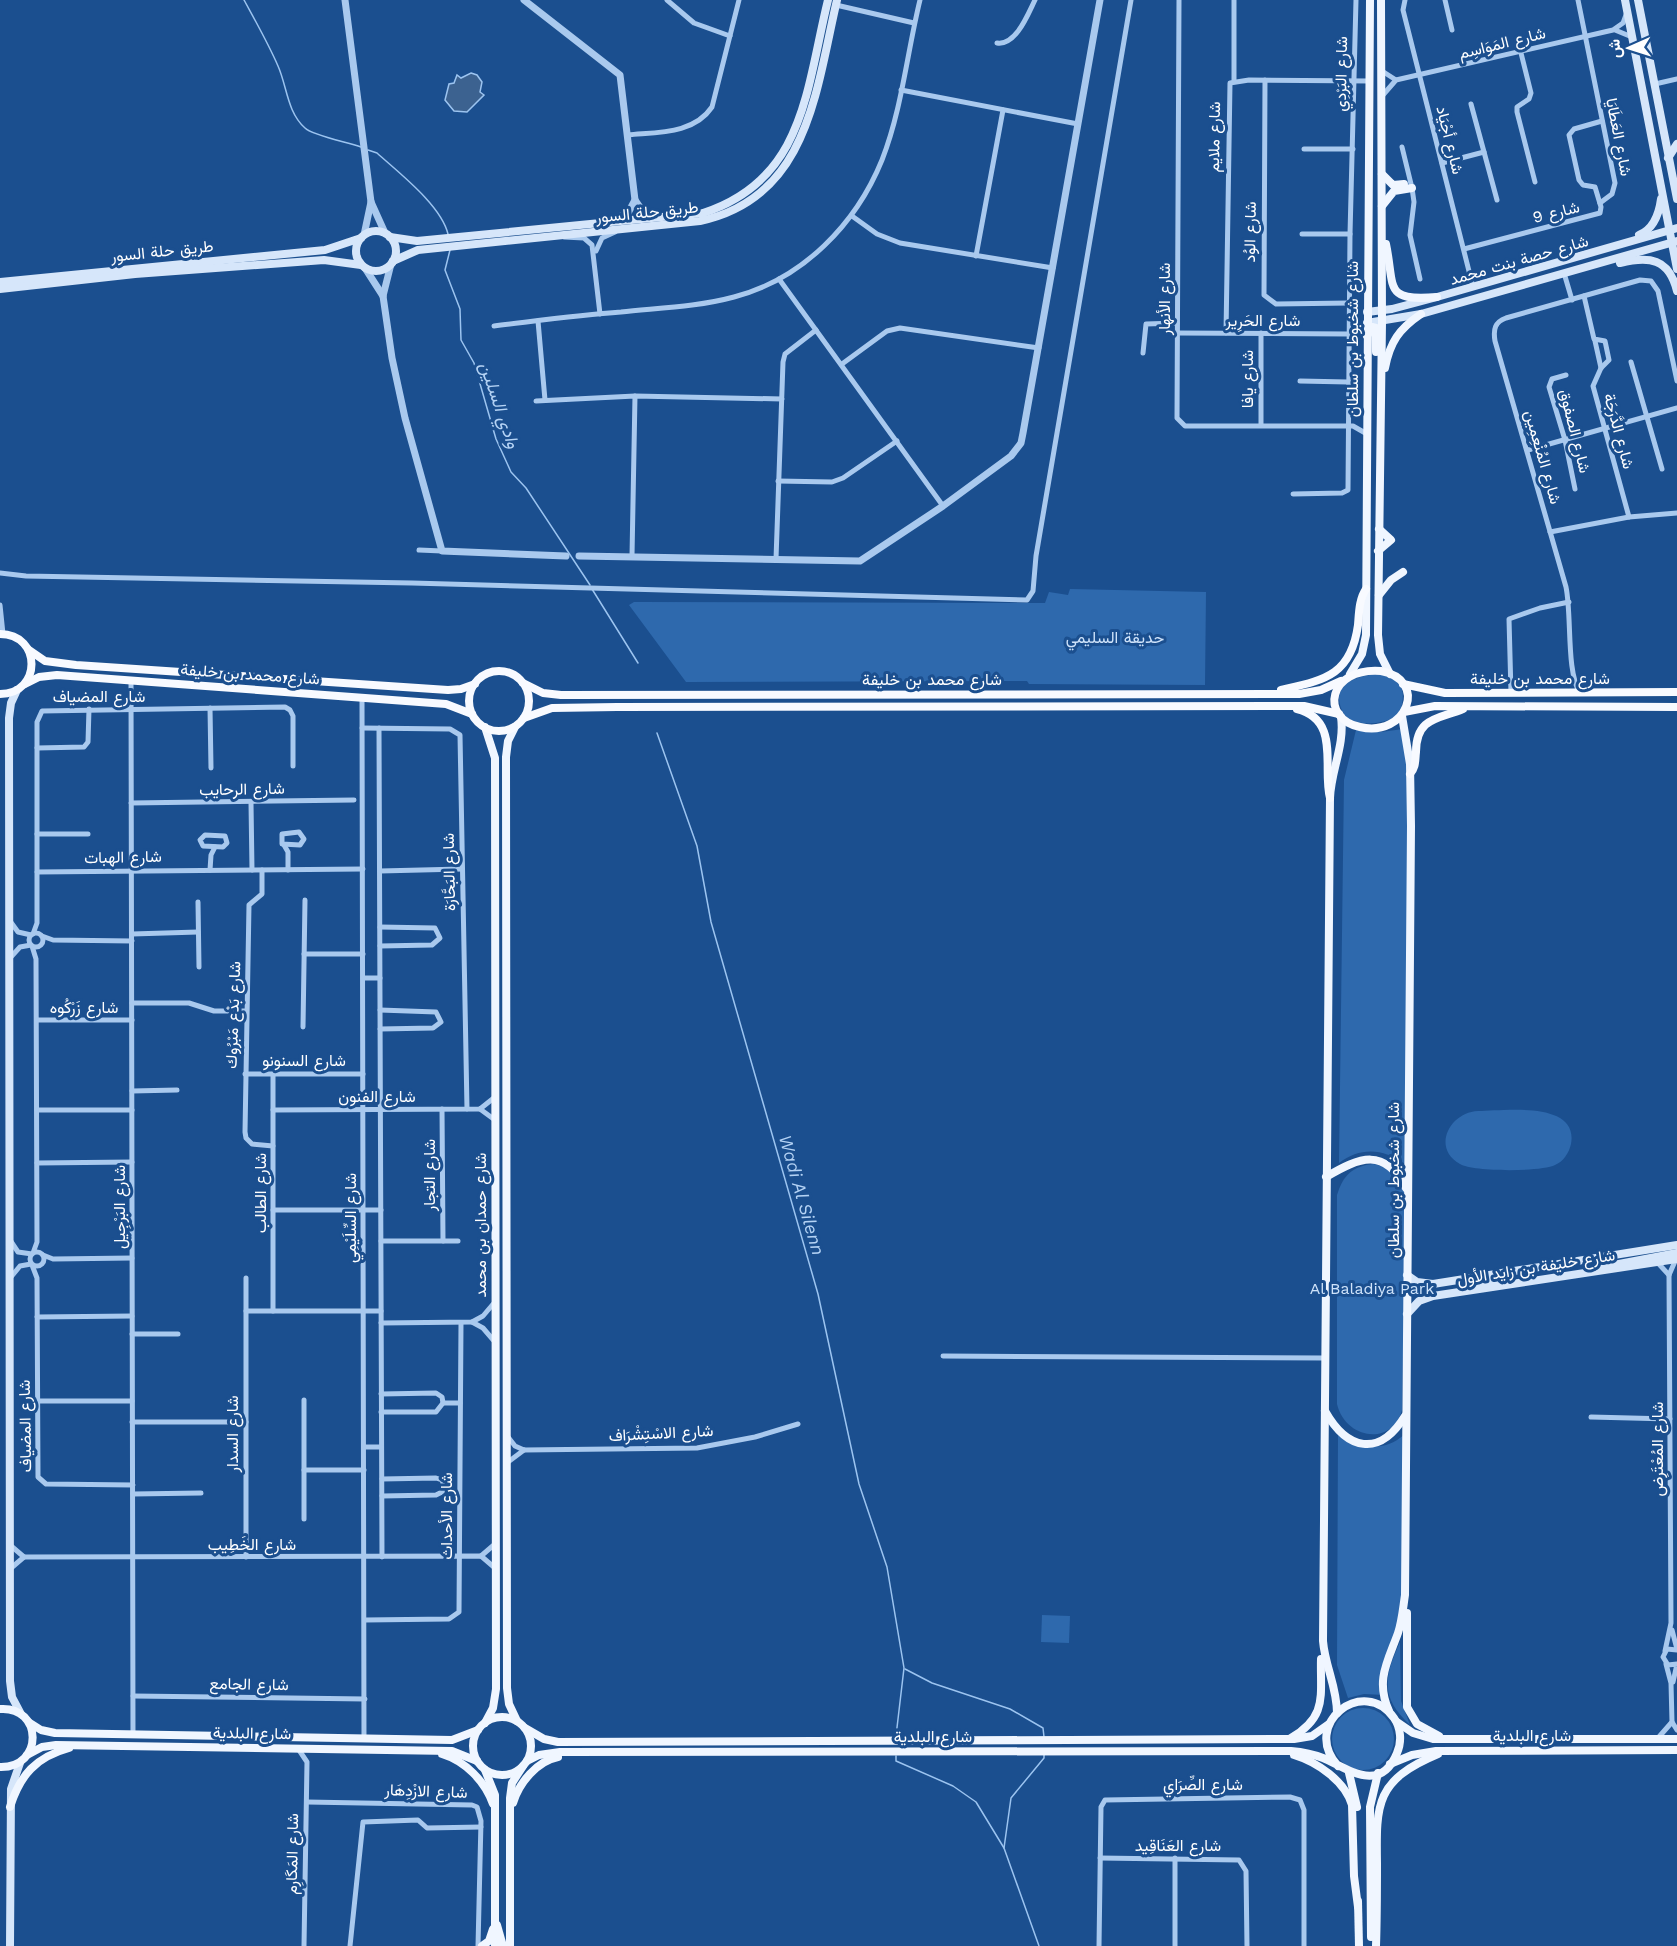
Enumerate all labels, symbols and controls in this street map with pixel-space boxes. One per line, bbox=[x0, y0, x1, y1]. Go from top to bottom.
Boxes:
north arrow bbox=[1599, 18, 1659, 78]
street label: شارع المَوَاسِم bbox=[1457, 23, 1548, 65]
street label: شارع البَرْدِي bbox=[1331, 36, 1355, 112]
text: ش bbox=[1605, 39, 1625, 59]
street label: شارع العَطَايَا bbox=[1600, 96, 1636, 178]
street label: شارع ملايم bbox=[1204, 101, 1226, 173]
street label: شارع أجْيَاد bbox=[1430, 104, 1468, 177]
street label: طريق حلة السور bbox=[594, 197, 699, 228]
street label: شارع 9 bbox=[1531, 197, 1582, 229]
street label: شارع الوُد bbox=[1240, 201, 1262, 263]
street label: شارع حصة بنت محمد bbox=[1447, 231, 1591, 291]
street label: طريق حلة السور bbox=[109, 236, 214, 267]
street label: شارع شخبوط بن سلطان bbox=[1343, 261, 1364, 417]
street label: شارع الأنهار bbox=[1155, 263, 1176, 336]
street label: شارع الحَرِير bbox=[1225, 311, 1300, 332]
street label: شارع يافا bbox=[1238, 350, 1259, 408]
water label: وادي السلين bbox=[471, 359, 525, 453]
street label: شارع الصفوق bbox=[1553, 387, 1595, 475]
street label: شارع الدَّرَجَة bbox=[1598, 391, 1638, 472]
street label: شارع المُنْعِمِين bbox=[1519, 408, 1565, 507]
park label: حديقة السليمي bbox=[1066, 628, 1164, 651]
street label: شارع محمد بن خليفة bbox=[179, 660, 320, 690]
street label: شارع محمد بن خليفة bbox=[1470, 669, 1610, 690]
street label: شارع محمد بن خليفة bbox=[862, 670, 1002, 691]
street label: شارع المضياف bbox=[53, 687, 145, 708]
street label: شارع الرحايب bbox=[199, 779, 285, 801]
street label: شارع البَحَّارَة bbox=[439, 833, 461, 911]
street label: شارع الهبات bbox=[84, 847, 162, 869]
street label: شارع بَدْع مَبْرُوك bbox=[222, 961, 246, 1069]
street label: شارع زَرْكُوه bbox=[50, 998, 118, 1019]
street label: شارع السنونو bbox=[262, 1051, 346, 1072]
street label: شارع الفنون bbox=[338, 1087, 416, 1108]
street label: شارع شخبوط بن سلطان bbox=[1384, 1102, 1405, 1258]
water label: Wadi Al Silenn bbox=[775, 1132, 829, 1258]
street label: شارع التجار bbox=[420, 1139, 441, 1212]
street label: شارع الطالب bbox=[251, 1153, 272, 1233]
street label: شارع حمدان بن محمد bbox=[471, 1153, 492, 1297]
street label: شارع البَرْجِيل bbox=[110, 1165, 131, 1249]
street label: شارع السِّلَيْمِي bbox=[341, 1173, 364, 1263]
street label: شارع خليفة بن زايد الأول bbox=[1456, 1245, 1617, 1291]
park label: Al Baladiya Park bbox=[1310, 1279, 1434, 1298]
street label: شارع المضياف bbox=[15, 1379, 37, 1473]
street label: شارع السدار bbox=[223, 1395, 244, 1474]
street label: شارع المُعْتَرِض bbox=[1648, 1402, 1669, 1496]
street label: شارع الاسْتِشْرَاف bbox=[608, 1421, 714, 1447]
street label: شارع الأحداث bbox=[437, 1472, 458, 1560]
street label: شارع الخَطِيب bbox=[208, 1535, 296, 1556]
street label: شارع الجامع bbox=[209, 1674, 289, 1696]
street label: شارع البلدية bbox=[213, 1723, 291, 1745]
street label: شارع البلدية bbox=[1493, 1726, 1571, 1747]
street label: شارع البلدية bbox=[894, 1727, 972, 1748]
street label: شارع الصِّرَاي bbox=[1163, 1775, 1243, 1798]
street label: شارع الازْدِهَار bbox=[383, 1780, 468, 1804]
street label: شارع المَكَارِم bbox=[282, 1813, 305, 1895]
street label: شارع العَنَاقِيد bbox=[1135, 1836, 1221, 1857]

